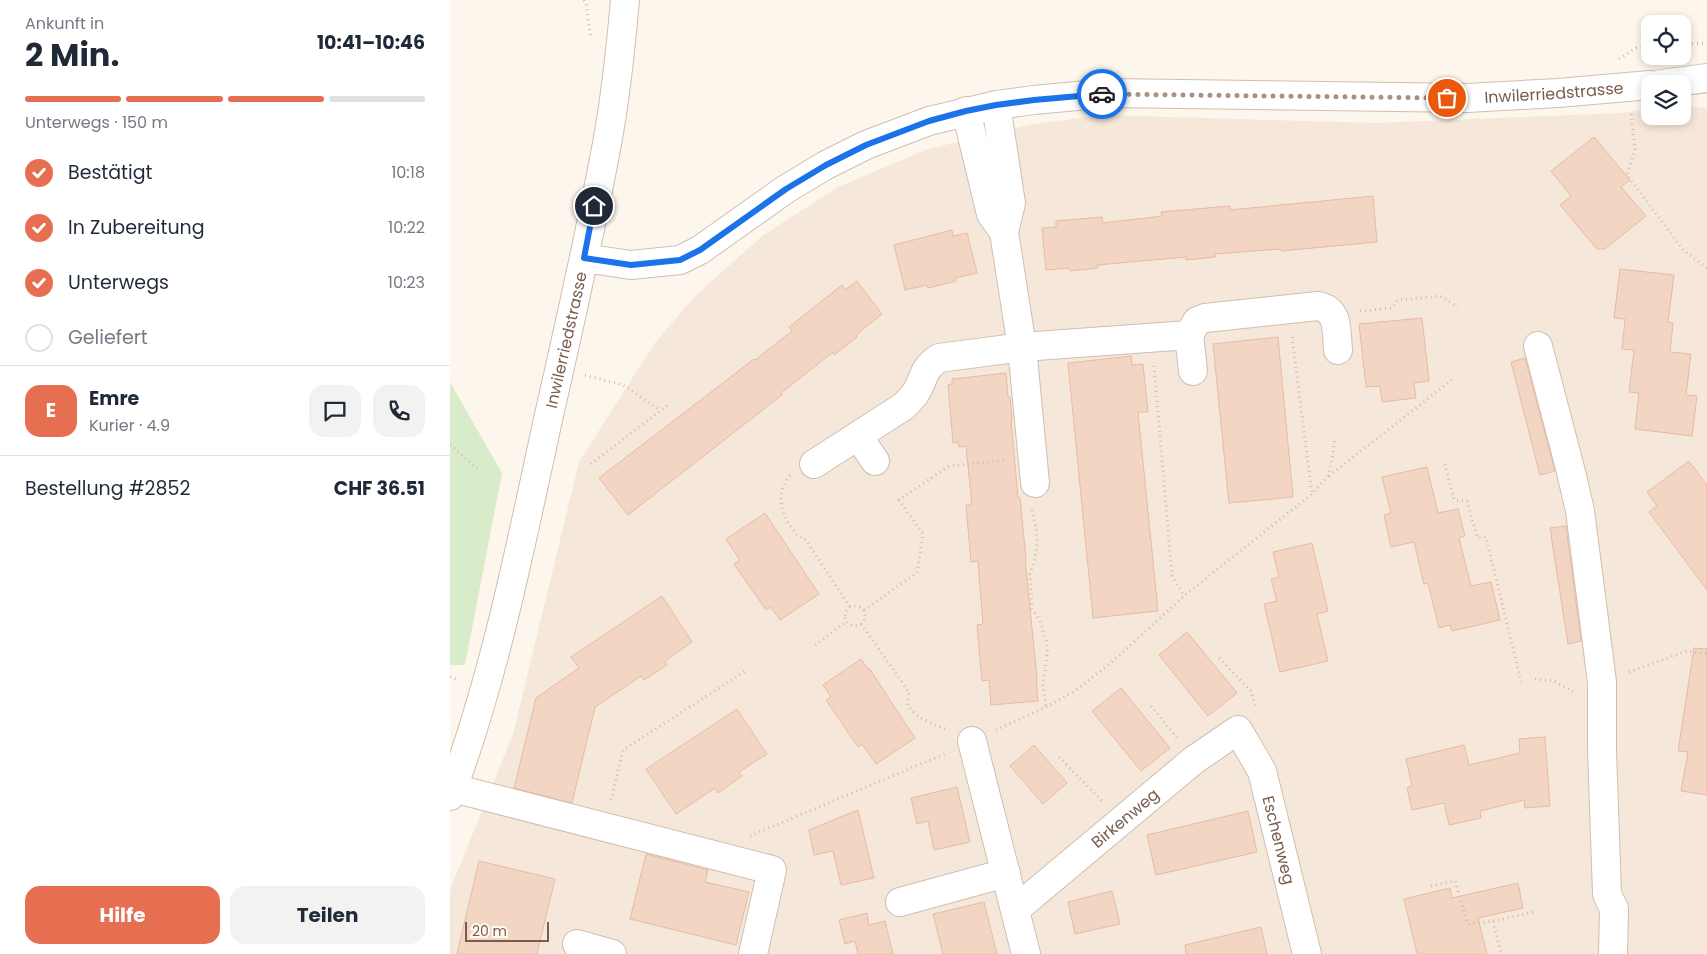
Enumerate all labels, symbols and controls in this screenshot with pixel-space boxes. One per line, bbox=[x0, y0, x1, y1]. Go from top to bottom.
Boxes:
text: Ankunft in bbox=[25, 12, 104, 35]
map controls bbox=[1641, 15, 1691, 125]
button: locate bbox=[1641, 15, 1691, 65]
text: 10:41–10:46 bbox=[317, 29, 425, 56]
text: 2 Min. bbox=[25, 32, 119, 77]
courier bbox=[1077, 69, 1127, 119]
button: layers bbox=[1641, 75, 1691, 125]
street label: Inwilerriedstrasse bbox=[1484, 76, 1624, 109]
pin bbox=[1426, 77, 1468, 119]
icon: car bbox=[1088, 80, 1116, 108]
icon: bag bbox=[1433, 84, 1461, 112]
text: Unterwegs · 150 m bbox=[25, 111, 168, 134]
icon: check bbox=[25, 159, 53, 187]
text: Bestätigt bbox=[68, 159, 152, 186]
text: 10:18 bbox=[391, 161, 425, 184]
pin bbox=[573, 185, 615, 227]
icon: home bbox=[580, 192, 608, 220]
icon: check bbox=[25, 214, 53, 242]
text: In Zubereitung bbox=[68, 214, 205, 241]
text: 10:22 bbox=[388, 216, 425, 239]
icon: check bbox=[25, 269, 53, 297]
text: Unterwegs bbox=[68, 269, 169, 296]
street label: Inwilerriedstrasse bbox=[540, 269, 593, 411]
text: 10:23 bbox=[388, 271, 425, 294]
text: Geliefert bbox=[68, 324, 148, 351]
text: Emre bbox=[89, 385, 139, 412]
button: chat bbox=[309, 385, 361, 437]
button: phone bbox=[373, 385, 425, 437]
text: E bbox=[46, 397, 56, 424]
text: Kurier · 4.9 bbox=[89, 414, 170, 437]
text: Bestellung #2852 bbox=[25, 475, 190, 502]
text: CHF 36.51 bbox=[334, 475, 425, 502]
street label: Birkenweg bbox=[1086, 783, 1164, 853]
street label: Eschenweg bbox=[1257, 793, 1300, 887]
button: Hilfe bbox=[25, 886, 220, 944]
button: Teilen bbox=[230, 886, 425, 944]
scale bar bbox=[465, 919, 549, 942]
text: 20 m bbox=[472, 921, 507, 941]

